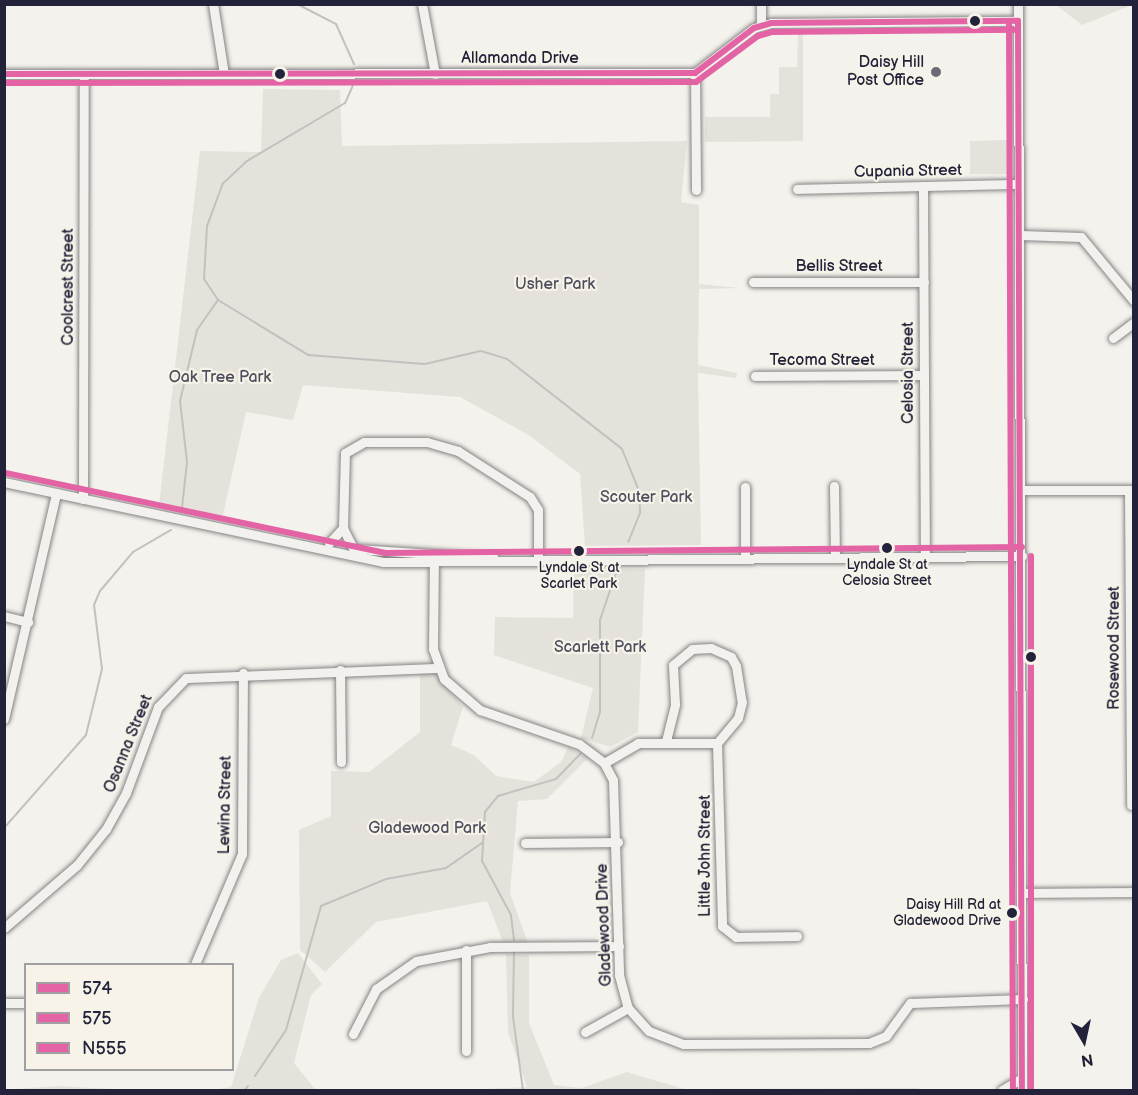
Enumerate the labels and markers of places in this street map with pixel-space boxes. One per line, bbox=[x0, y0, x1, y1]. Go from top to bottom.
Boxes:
unlabelled marker bbox=[969, 15, 981, 27]
place label: Daisy Hill Post Office bbox=[847, 53, 924, 91]
marker: Daisy Hill Post Office bbox=[929, 65, 943, 79]
unlabelled marker bbox=[274, 68, 286, 80]
marker: Lyndale St at Celosia Street bbox=[881, 542, 893, 554]
marker: Lyndale St at Scarlet Park bbox=[573, 545, 585, 557]
place label: Lyndale St at Celosia Street bbox=[842, 557, 932, 590]
place label: Lyndale St at Scarlet Park bbox=[538, 560, 620, 592]
unlabelled marker bbox=[1025, 651, 1037, 663]
place label: Daisy Hill Rd at Gladewood Drive bbox=[893, 897, 1001, 930]
marker: Daisy Hill Rd at Gladewood Drive bbox=[1006, 907, 1018, 919]

